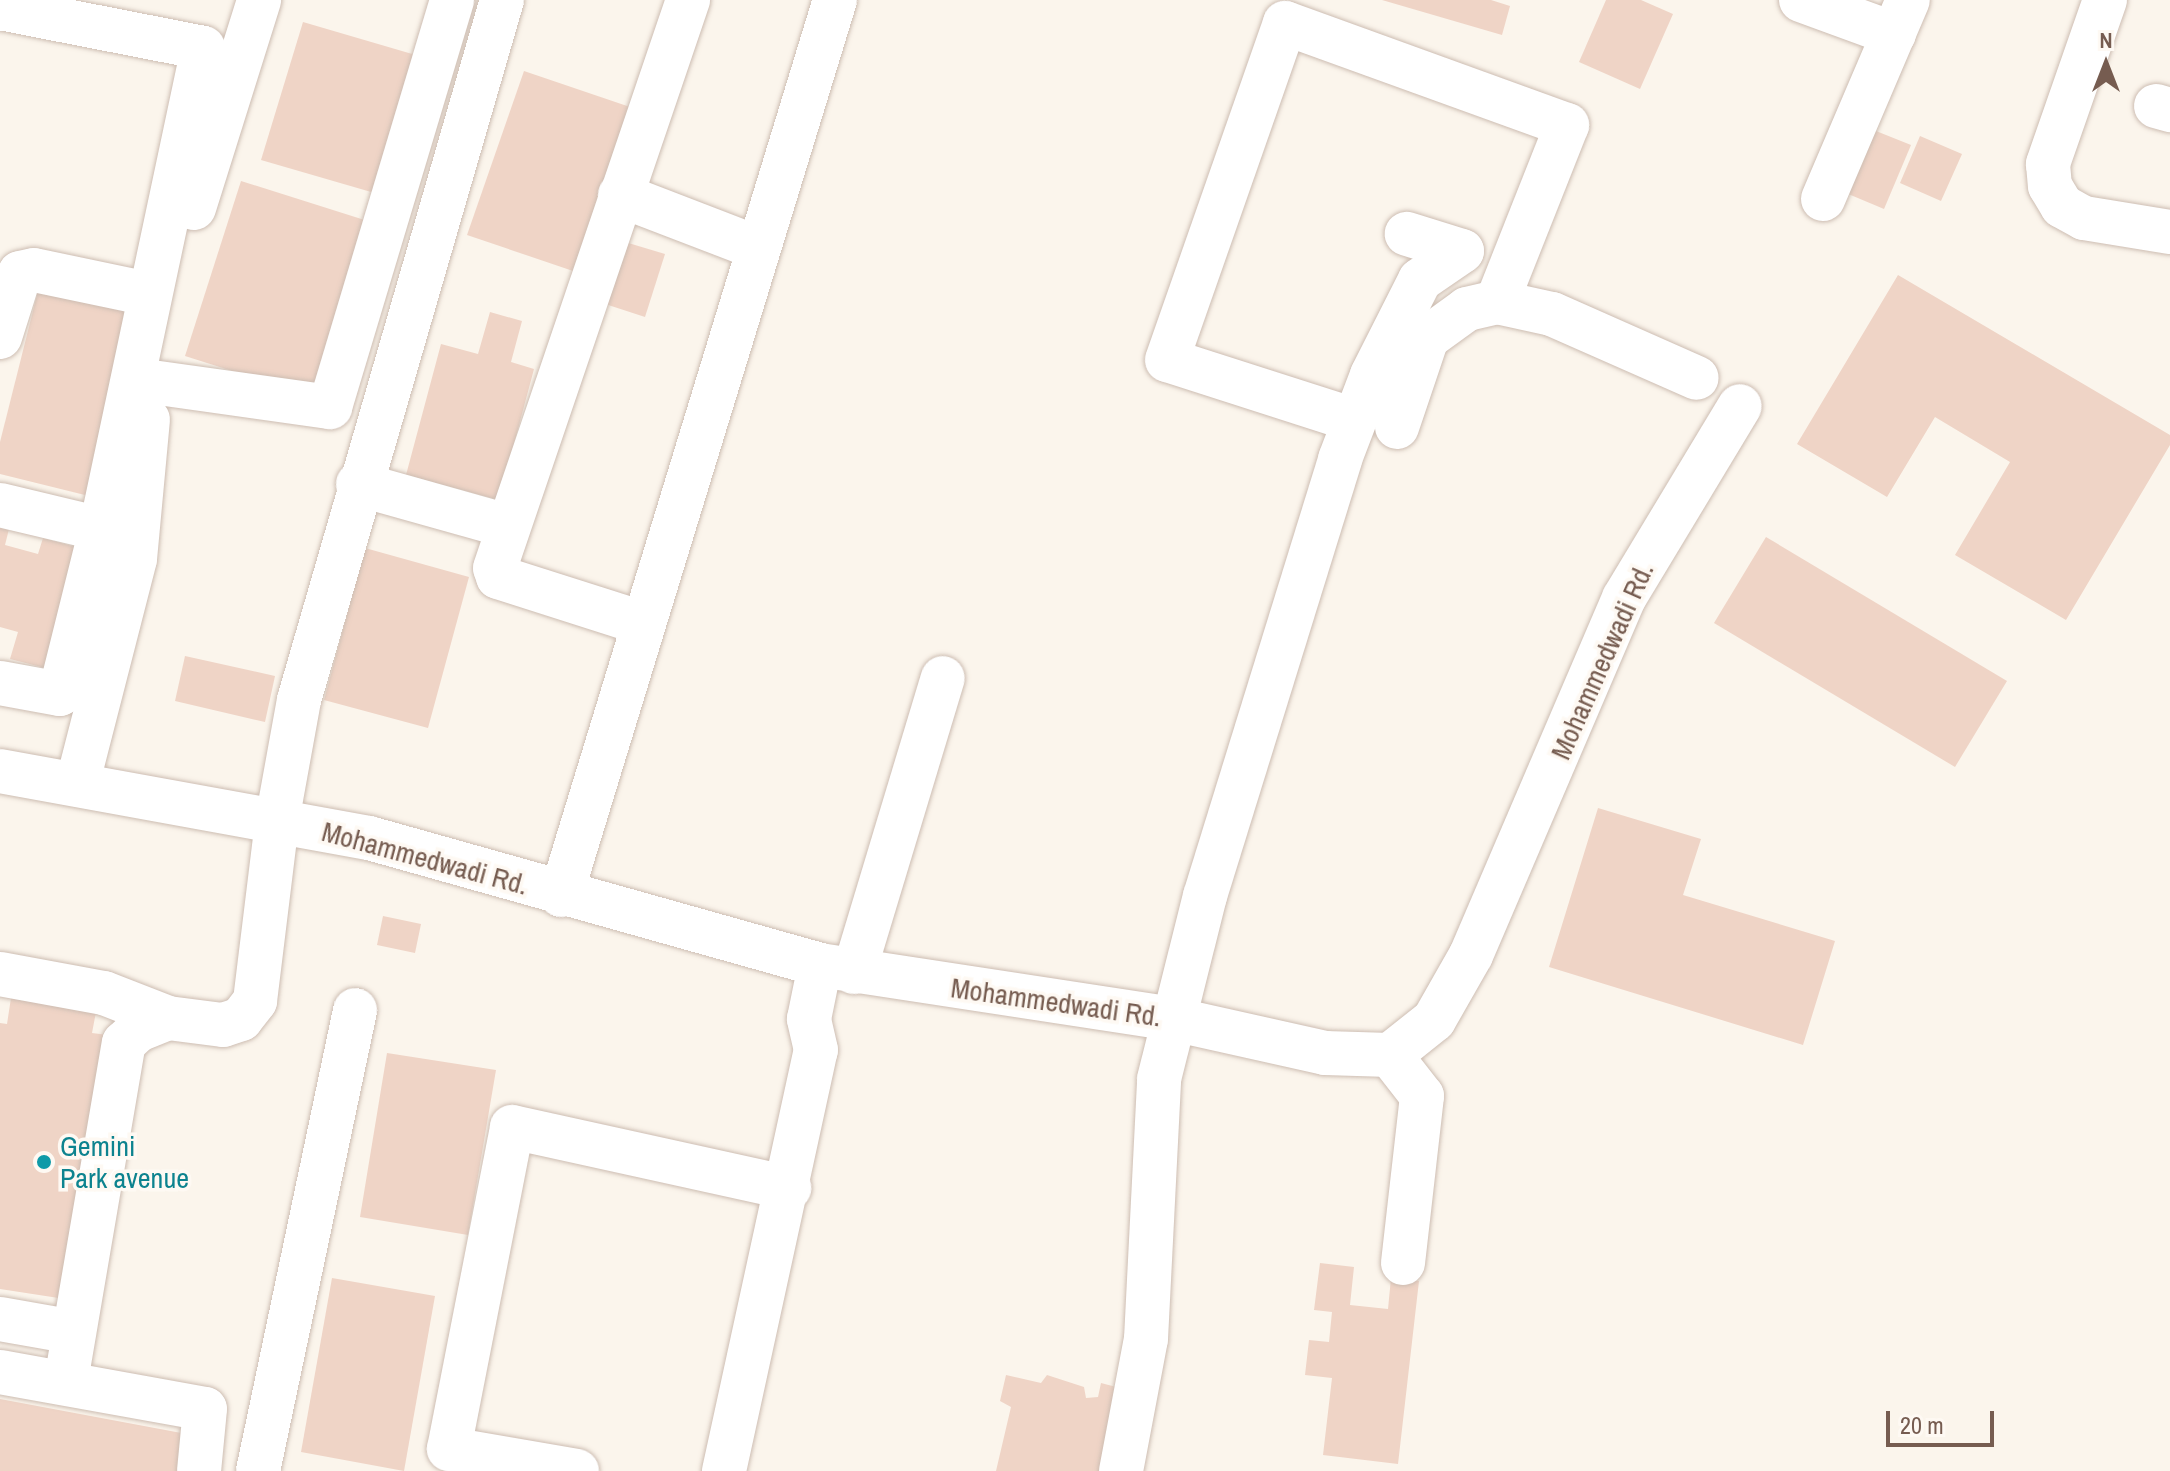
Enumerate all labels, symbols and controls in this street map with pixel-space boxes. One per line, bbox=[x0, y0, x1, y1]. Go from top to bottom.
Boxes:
north arrow bbox=[2066, 24, 2146, 104]
text: N bbox=[2099, 25, 2113, 55]
street label: Mohammedwadi Rd. bbox=[1544, 557, 1660, 765]
street label: Mohammedwadi Rd. bbox=[318, 814, 532, 902]
street label: Mohammedwadi Rd. bbox=[949, 971, 1163, 1033]
place label: Gemini Park avenue bbox=[60, 1129, 189, 1195]
marker: Gemini Park avenue bbox=[35, 1153, 53, 1171]
scale bar bbox=[1890, 1395, 1998, 1445]
text: 20 m bbox=[1900, 1409, 1944, 1441]

